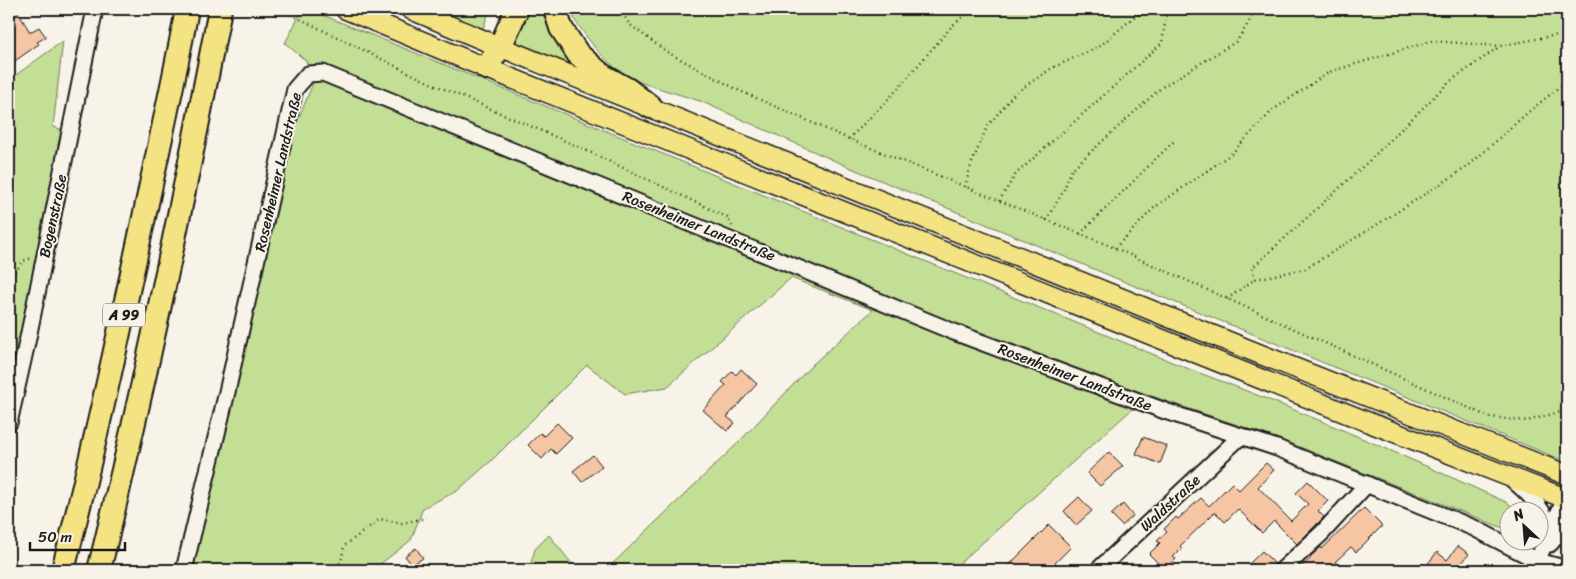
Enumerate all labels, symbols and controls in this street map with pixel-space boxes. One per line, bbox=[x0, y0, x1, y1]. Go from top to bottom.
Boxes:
street label: Rosenheimer Landstraße bbox=[247, 89, 309, 254]
street label: Bogenstraße bbox=[31, 171, 75, 260]
street label: Rosenheimer Landstraße bbox=[618, 183, 780, 269]
road number: A 99 bbox=[103, 304, 145, 326]
street label: Rosenheimer Landstraße bbox=[994, 336, 1156, 418]
street label: Waldstraße bbox=[1134, 468, 1206, 538]
text: N bbox=[1508, 501, 1529, 529]
north arrow bbox=[1498, 502, 1548, 552]
scale bar bbox=[30, 519, 125, 551]
text: 50 m bbox=[38, 524, 73, 550]

